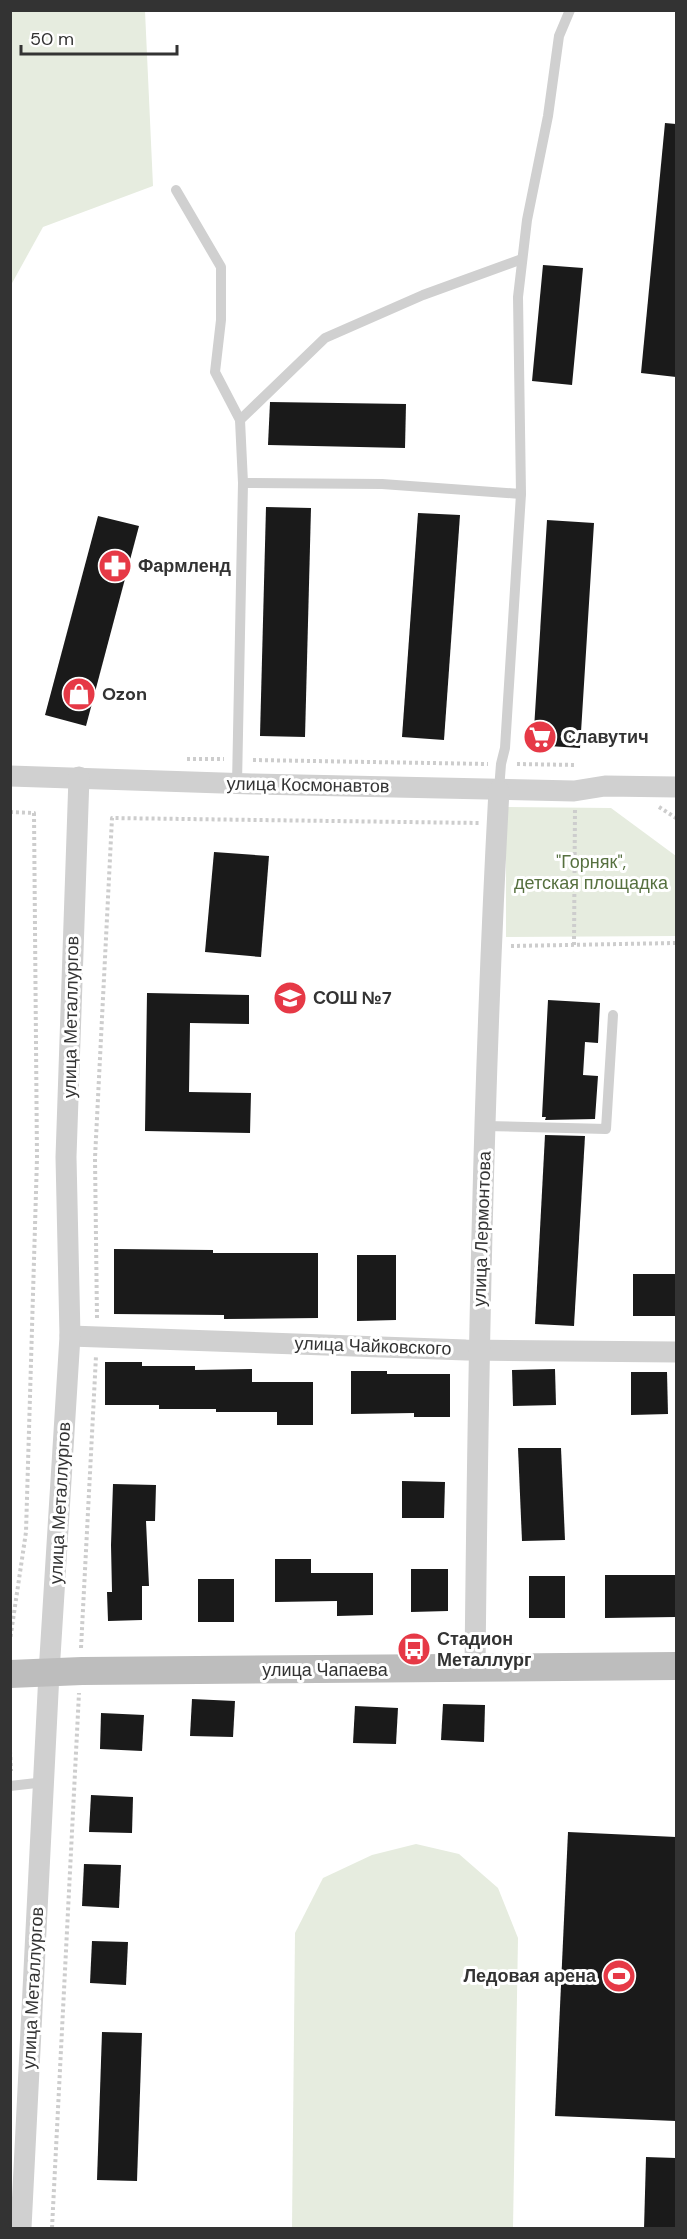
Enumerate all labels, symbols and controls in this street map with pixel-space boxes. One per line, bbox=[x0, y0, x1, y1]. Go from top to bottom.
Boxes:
scale bar bbox=[21, 18, 177, 56]
text: 50 m bbox=[30, 27, 74, 51]
pharmacy icon: Фармленд bbox=[97, 548, 133, 584]
place label: Фармленд bbox=[138, 554, 232, 578]
shop icon: Ozon bbox=[61, 676, 97, 712]
place label: Ozon bbox=[102, 682, 147, 706]
supermarket icon: Славутич bbox=[522, 719, 558, 755]
place label: Славутич bbox=[563, 725, 649, 749]
street label: улица Космонавтов bbox=[226, 772, 390, 798]
park label: "Горняк", детская площадка bbox=[514, 850, 669, 895]
street label: улица Металлургов bbox=[58, 936, 84, 1098]
school or university icon: СОШ №7 bbox=[272, 980, 308, 1016]
place label: СОШ №7 bbox=[313, 986, 392, 1010]
street label: улица Лермонтова bbox=[467, 1150, 497, 1307]
street label: улица Чайковского bbox=[294, 1331, 452, 1361]
street label: улица Металлургов bbox=[44, 1421, 76, 1585]
place label: Стадион Металлург bbox=[437, 1627, 532, 1672]
bus stop icon: Стадион Металлург bbox=[396, 1631, 432, 1667]
street label: улица Чапаева bbox=[262, 1658, 389, 1682]
street label: улица Металлургов bbox=[17, 1906, 49, 2070]
sports icon: Ледовая арена bbox=[601, 1958, 637, 1994]
place label: Ледовая арена bbox=[463, 1964, 597, 1988]

